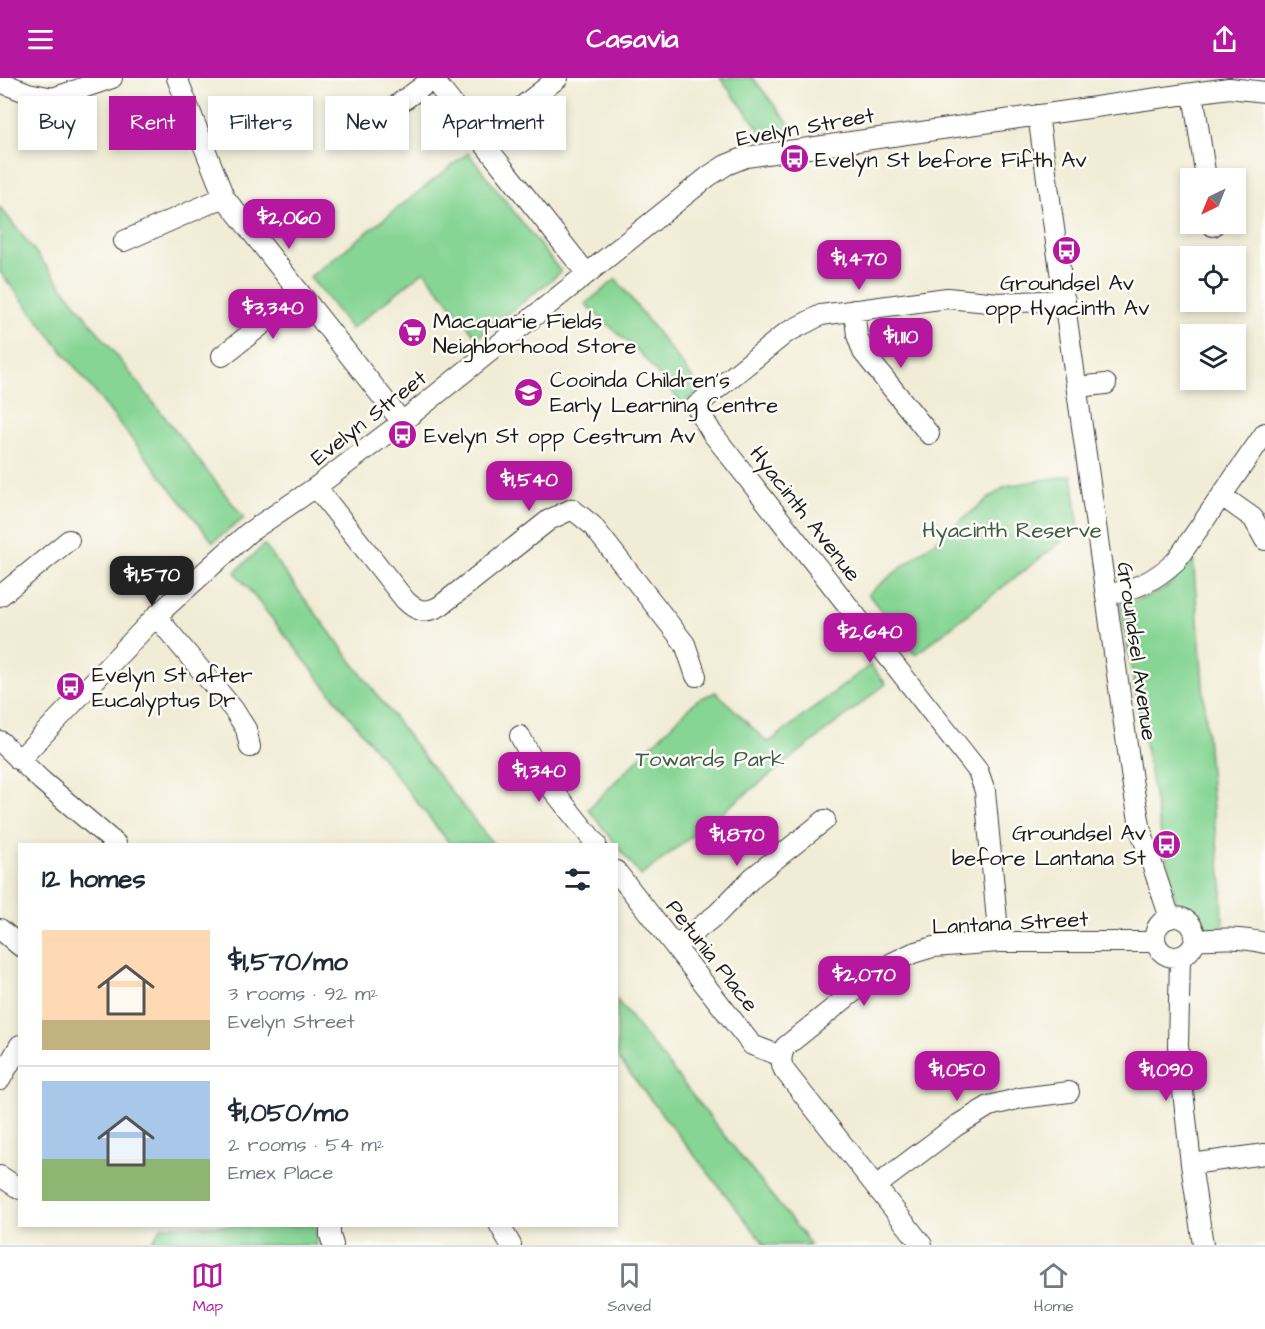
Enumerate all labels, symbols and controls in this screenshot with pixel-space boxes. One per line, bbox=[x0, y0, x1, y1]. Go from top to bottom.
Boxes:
text: Casavia bbox=[587, 20, 678, 58]
icon: menu bbox=[24, 23, 57, 56]
icon: share bbox=[1208, 23, 1241, 56]
chip: Buy bbox=[18, 96, 97, 150]
chip: Rent bbox=[109, 96, 196, 150]
chip: Filters bbox=[208, 96, 313, 150]
chip: New bbox=[325, 96, 409, 150]
chip: Apartment bbox=[421, 96, 566, 150]
street label: Evelyn Street bbox=[734, 100, 877, 156]
bus stop icon: Evelyn St before Fifth Av bbox=[778, 143, 810, 175]
place label: Evelyn St before Fifth Av bbox=[815, 145, 1087, 177]
north arrow bbox=[1180, 168, 1246, 234]
map controls bbox=[1180, 168, 1246, 390]
pin: $2,060 bbox=[240, 199, 338, 250]
text: $2,060 bbox=[257, 204, 321, 232]
bus stop icon: Groundsel Av opp Hyacinth Av bbox=[1051, 234, 1083, 266]
pin: $1,470 bbox=[810, 240, 908, 291]
text: $1,470 bbox=[831, 245, 887, 273]
button: locate bbox=[1180, 246, 1246, 312]
place label: Groundsel Av opp Hyacinth Av bbox=[985, 268, 1150, 325]
pin: $3,340 bbox=[224, 289, 322, 340]
text: $3,340 bbox=[242, 294, 304, 322]
place label: Macquarie Fields Neighborhood Store bbox=[433, 306, 636, 363]
supermarket icon: Macquarie Fields Neighborhood Store bbox=[396, 317, 428, 349]
pin: $1,110 bbox=[852, 318, 950, 369]
text: $1,110 bbox=[884, 323, 918, 351]
button: layers bbox=[1180, 324, 1246, 390]
street label: Evelyn Street bbox=[304, 363, 434, 474]
place label: Cooinda Children’s Early Learning Centre bbox=[550, 365, 778, 422]
school or university icon: Cooinda Children’s Early Learning Centre bbox=[513, 376, 545, 408]
bus stop icon: Evelyn St opp Cestrum Av bbox=[387, 419, 419, 451]
place label: Evelyn St opp Cestrum Av bbox=[424, 421, 696, 453]
street label: Hyacinth Avenue bbox=[741, 439, 868, 589]
pin: $1,540 bbox=[480, 461, 578, 512]
text: $1,540 bbox=[500, 466, 558, 494]
park label: Hyacinth Reserve bbox=[922, 515, 1102, 547]
pin: $1,570 bbox=[103, 556, 201, 607]
street label: Groundsel Avenue bbox=[1109, 560, 1164, 743]
text: $1,570 bbox=[124, 561, 180, 589]
pin: $2,640 bbox=[821, 613, 919, 664]
text: $2,640 bbox=[838, 618, 902, 646]
place label: Evelyn St after Eucalyptus Dr bbox=[92, 660, 253, 717]
bus stop icon: Evelyn St after Eucalyptus Dr bbox=[55, 671, 87, 703]
park label: Towards Park bbox=[635, 744, 785, 775]
pin: $1,340 bbox=[490, 752, 588, 803]
text: $1,340 bbox=[512, 757, 566, 785]
pin: $1,870 bbox=[688, 816, 786, 867]
place label: Groundsel Av before Lantana St bbox=[952, 818, 1147, 874]
text: $1,870 bbox=[709, 821, 765, 849]
bus stop icon: Groundsel Av before Lantana St bbox=[1151, 829, 1183, 861]
text: 12 homes bbox=[42, 861, 145, 897]
icon: filters bbox=[561, 863, 594, 896]
street label: Petunia Place bbox=[658, 893, 766, 1019]
street label: Lantana Street bbox=[931, 904, 1089, 943]
text: $1,570/mo bbox=[228, 944, 348, 980]
icon: home bbox=[90, 954, 162, 1026]
pin: $2,070 bbox=[815, 956, 913, 1007]
text: $2,070 bbox=[832, 961, 896, 989]
text: 3 rooms · 92 m² bbox=[228, 980, 378, 1008]
text: Evelyn Street bbox=[228, 1008, 355, 1036]
pin: $1,050 bbox=[908, 1051, 1006, 1102]
pin: $1,090 bbox=[1117, 1051, 1215, 1102]
text: $1,050 bbox=[929, 1056, 985, 1084]
text: $1,090 bbox=[1139, 1056, 1193, 1084]
text: $1,050/mo bbox=[228, 1095, 348, 1131]
icon: home bbox=[90, 1105, 162, 1177]
text: 2 rooms · 54 m² bbox=[228, 1131, 384, 1159]
text: Emex Place bbox=[228, 1159, 333, 1187]
tab: Map bbox=[191, 1259, 224, 1317]
tab: Saved bbox=[607, 1259, 651, 1317]
tab: Home bbox=[1034, 1259, 1074, 1317]

